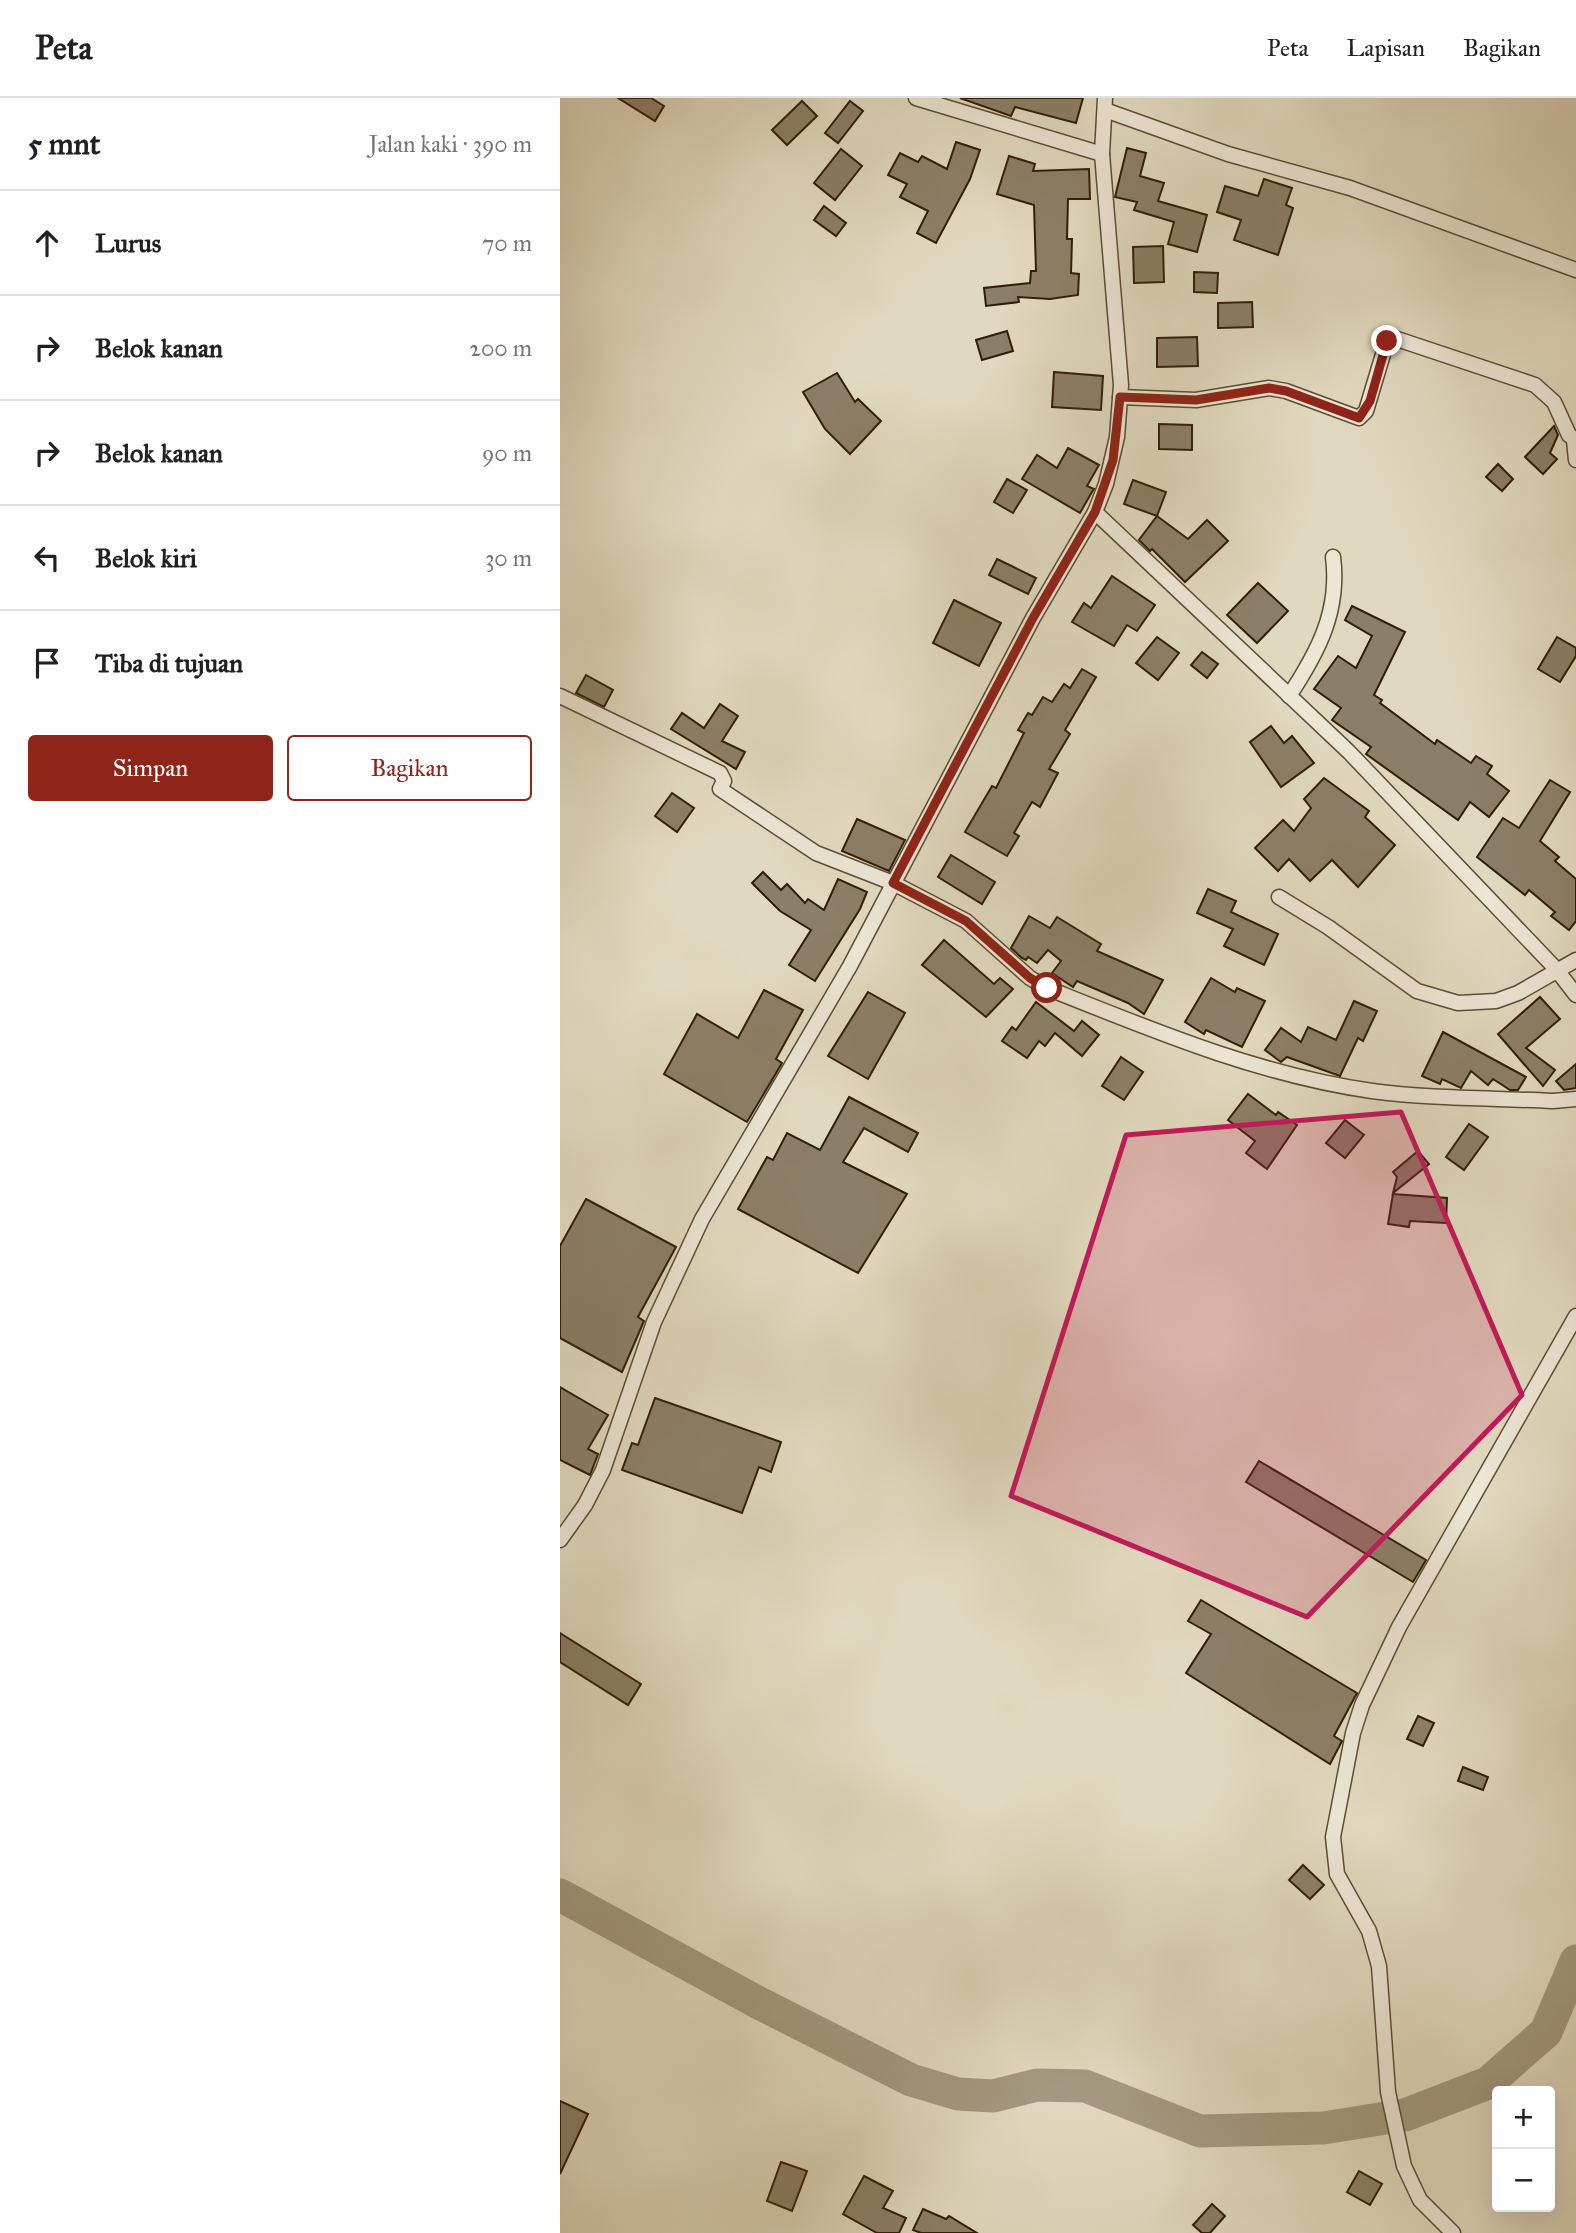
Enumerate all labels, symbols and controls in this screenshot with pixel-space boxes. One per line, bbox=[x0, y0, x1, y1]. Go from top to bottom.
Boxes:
text: Peta bbox=[35, 28, 92, 68]
text: Peta bbox=[1267, 33, 1309, 63]
text: Lapisan bbox=[1347, 33, 1425, 63]
text: Bagikan bbox=[1463, 33, 1541, 63]
text: 5 mnt bbox=[28, 126, 100, 162]
text: Jalan kaki · 390 m bbox=[369, 130, 532, 158]
icon: ahead bbox=[28, 224, 66, 262]
text: Lurus bbox=[95, 227, 161, 259]
text: 70 m bbox=[482, 229, 532, 257]
route end bbox=[1371, 325, 1402, 356]
icon: right bbox=[28, 329, 66, 367]
text: Belok kanan bbox=[95, 332, 223, 364]
text: 200 m bbox=[470, 334, 532, 362]
icon: right bbox=[28, 434, 66, 472]
text: Belok kanan bbox=[95, 437, 223, 469]
text: 90 m bbox=[482, 439, 532, 467]
icon: left bbox=[28, 539, 66, 577]
text: Belok kiri bbox=[95, 542, 197, 574]
text: 30 m bbox=[485, 544, 532, 572]
icon: arrive bbox=[28, 644, 66, 682]
text: Tiba di tujuan bbox=[95, 647, 243, 679]
button: Simpan bbox=[28, 735, 273, 801]
button: Bagikan bbox=[287, 735, 532, 801]
route start bbox=[1031, 972, 1062, 1003]
map controls bbox=[1492, 2086, 1555, 2212]
button: + bbox=[1492, 2086, 1555, 2149]
button: − bbox=[1492, 2149, 1555, 2212]

